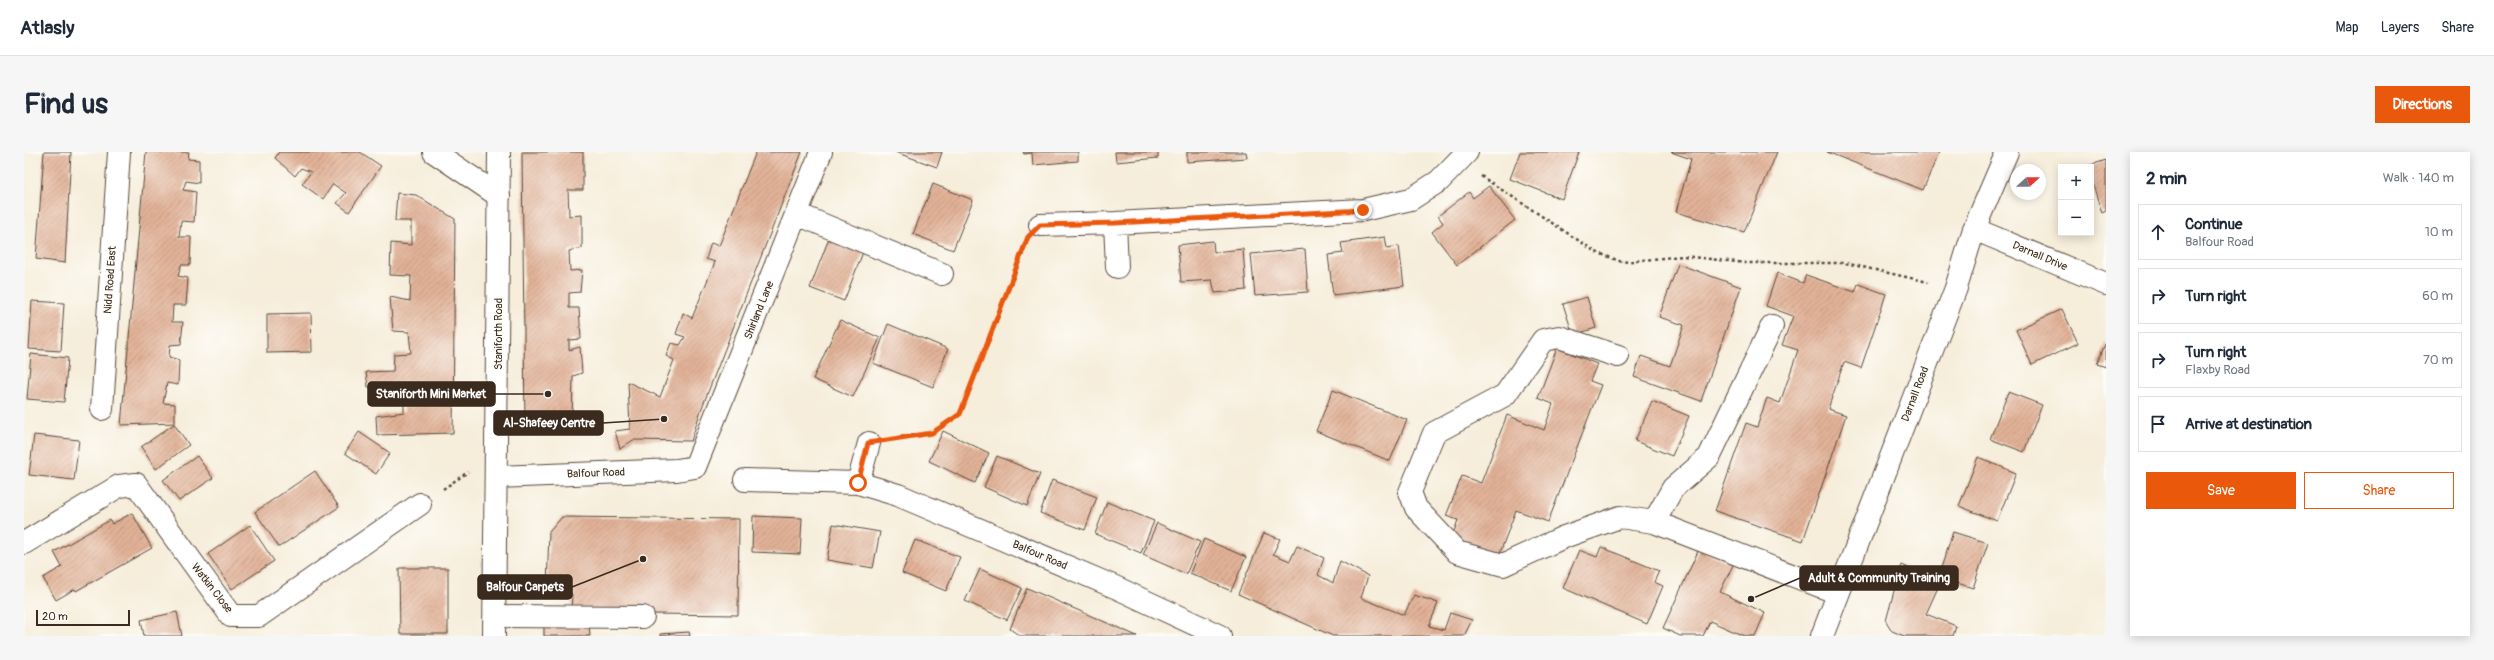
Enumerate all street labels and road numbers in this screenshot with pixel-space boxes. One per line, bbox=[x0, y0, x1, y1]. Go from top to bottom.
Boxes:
street label: Darnall Drive bbox=[2011, 239, 2070, 274]
street label: Nidd Road East bbox=[101, 245, 119, 314]
street label: Shirland Lane bbox=[741, 278, 777, 341]
street label: Staniforth Road bbox=[492, 298, 505, 370]
street label: Darnall Road bbox=[1899, 365, 1931, 423]
street label: Balfour Road bbox=[567, 465, 625, 481]
street label: Balfour Road bbox=[1011, 538, 1069, 572]
street label: Watkin Close bbox=[189, 561, 236, 616]

